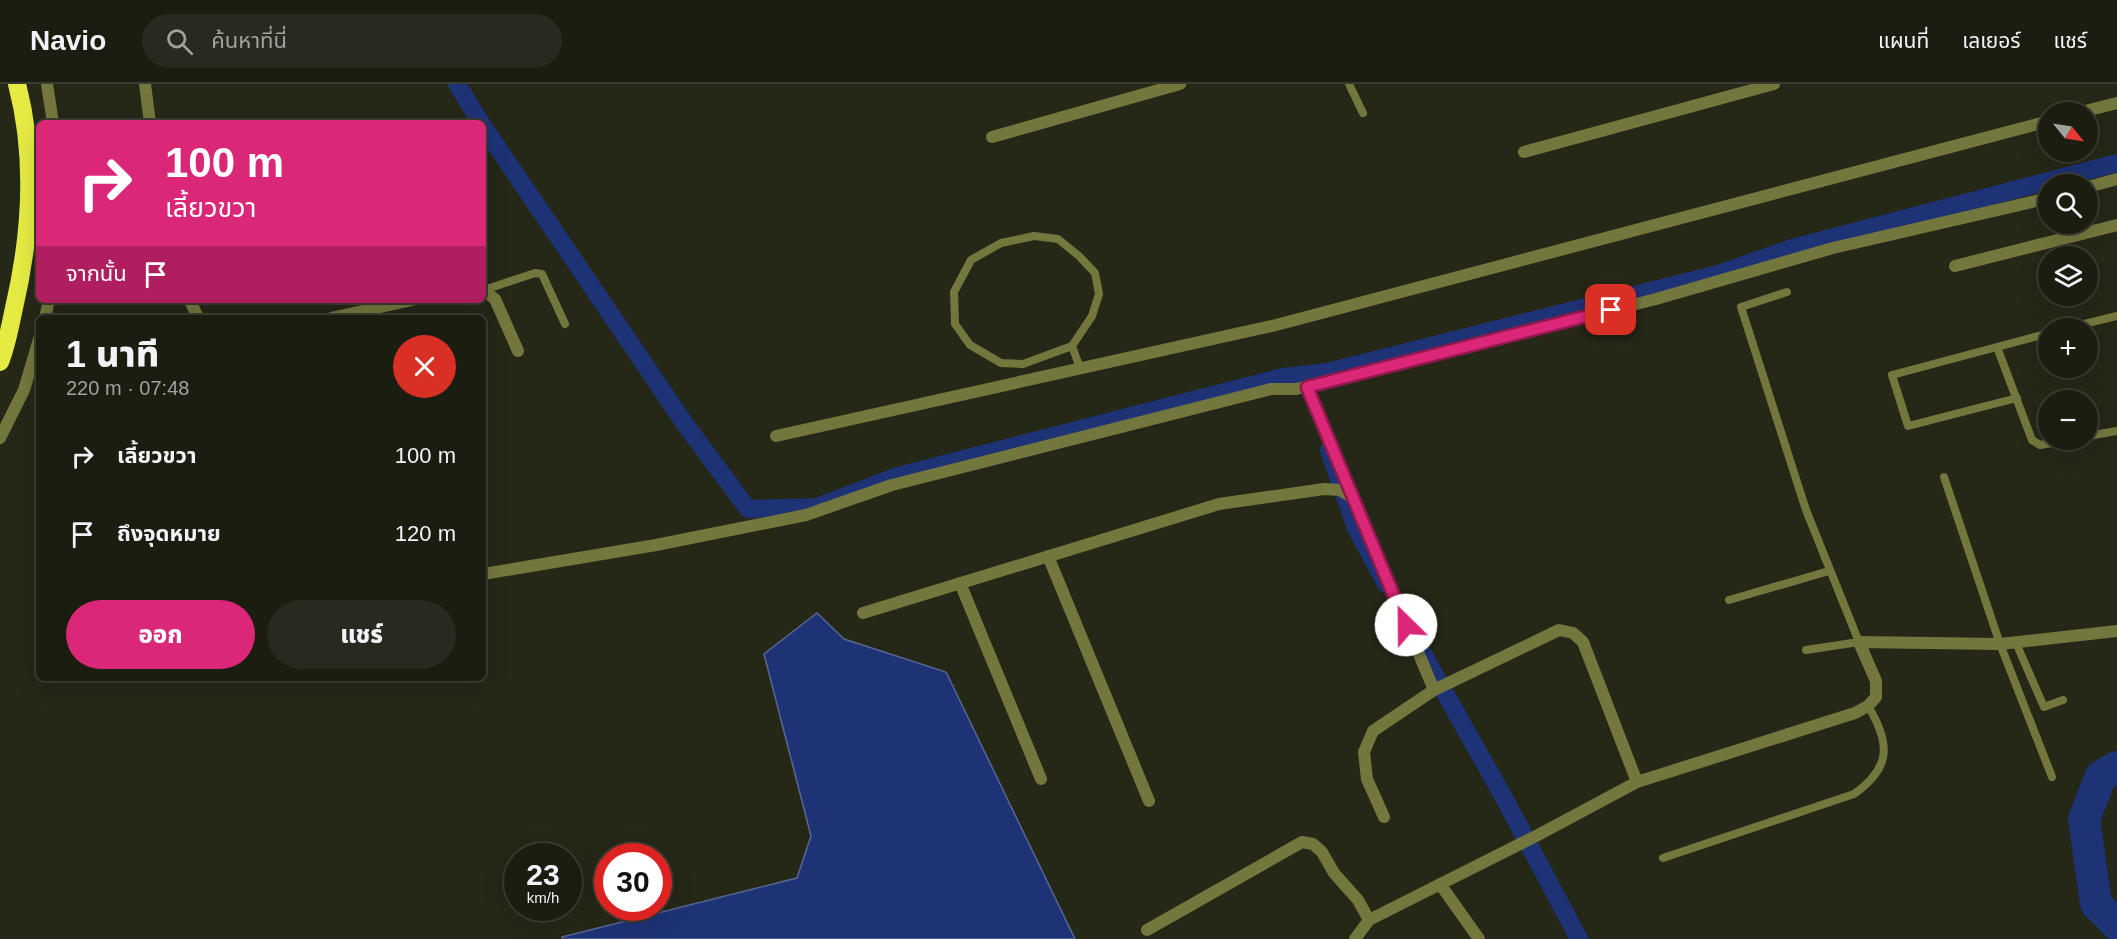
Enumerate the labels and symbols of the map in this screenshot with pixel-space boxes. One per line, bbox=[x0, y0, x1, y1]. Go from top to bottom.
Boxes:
north arrow bbox=[2038, 102, 2098, 162]
pin bbox=[1585, 284, 1636, 335]
position arrow bbox=[1374, 593, 1438, 657]
speed limit sign: 30 bbox=[594, 843, 672, 921]

